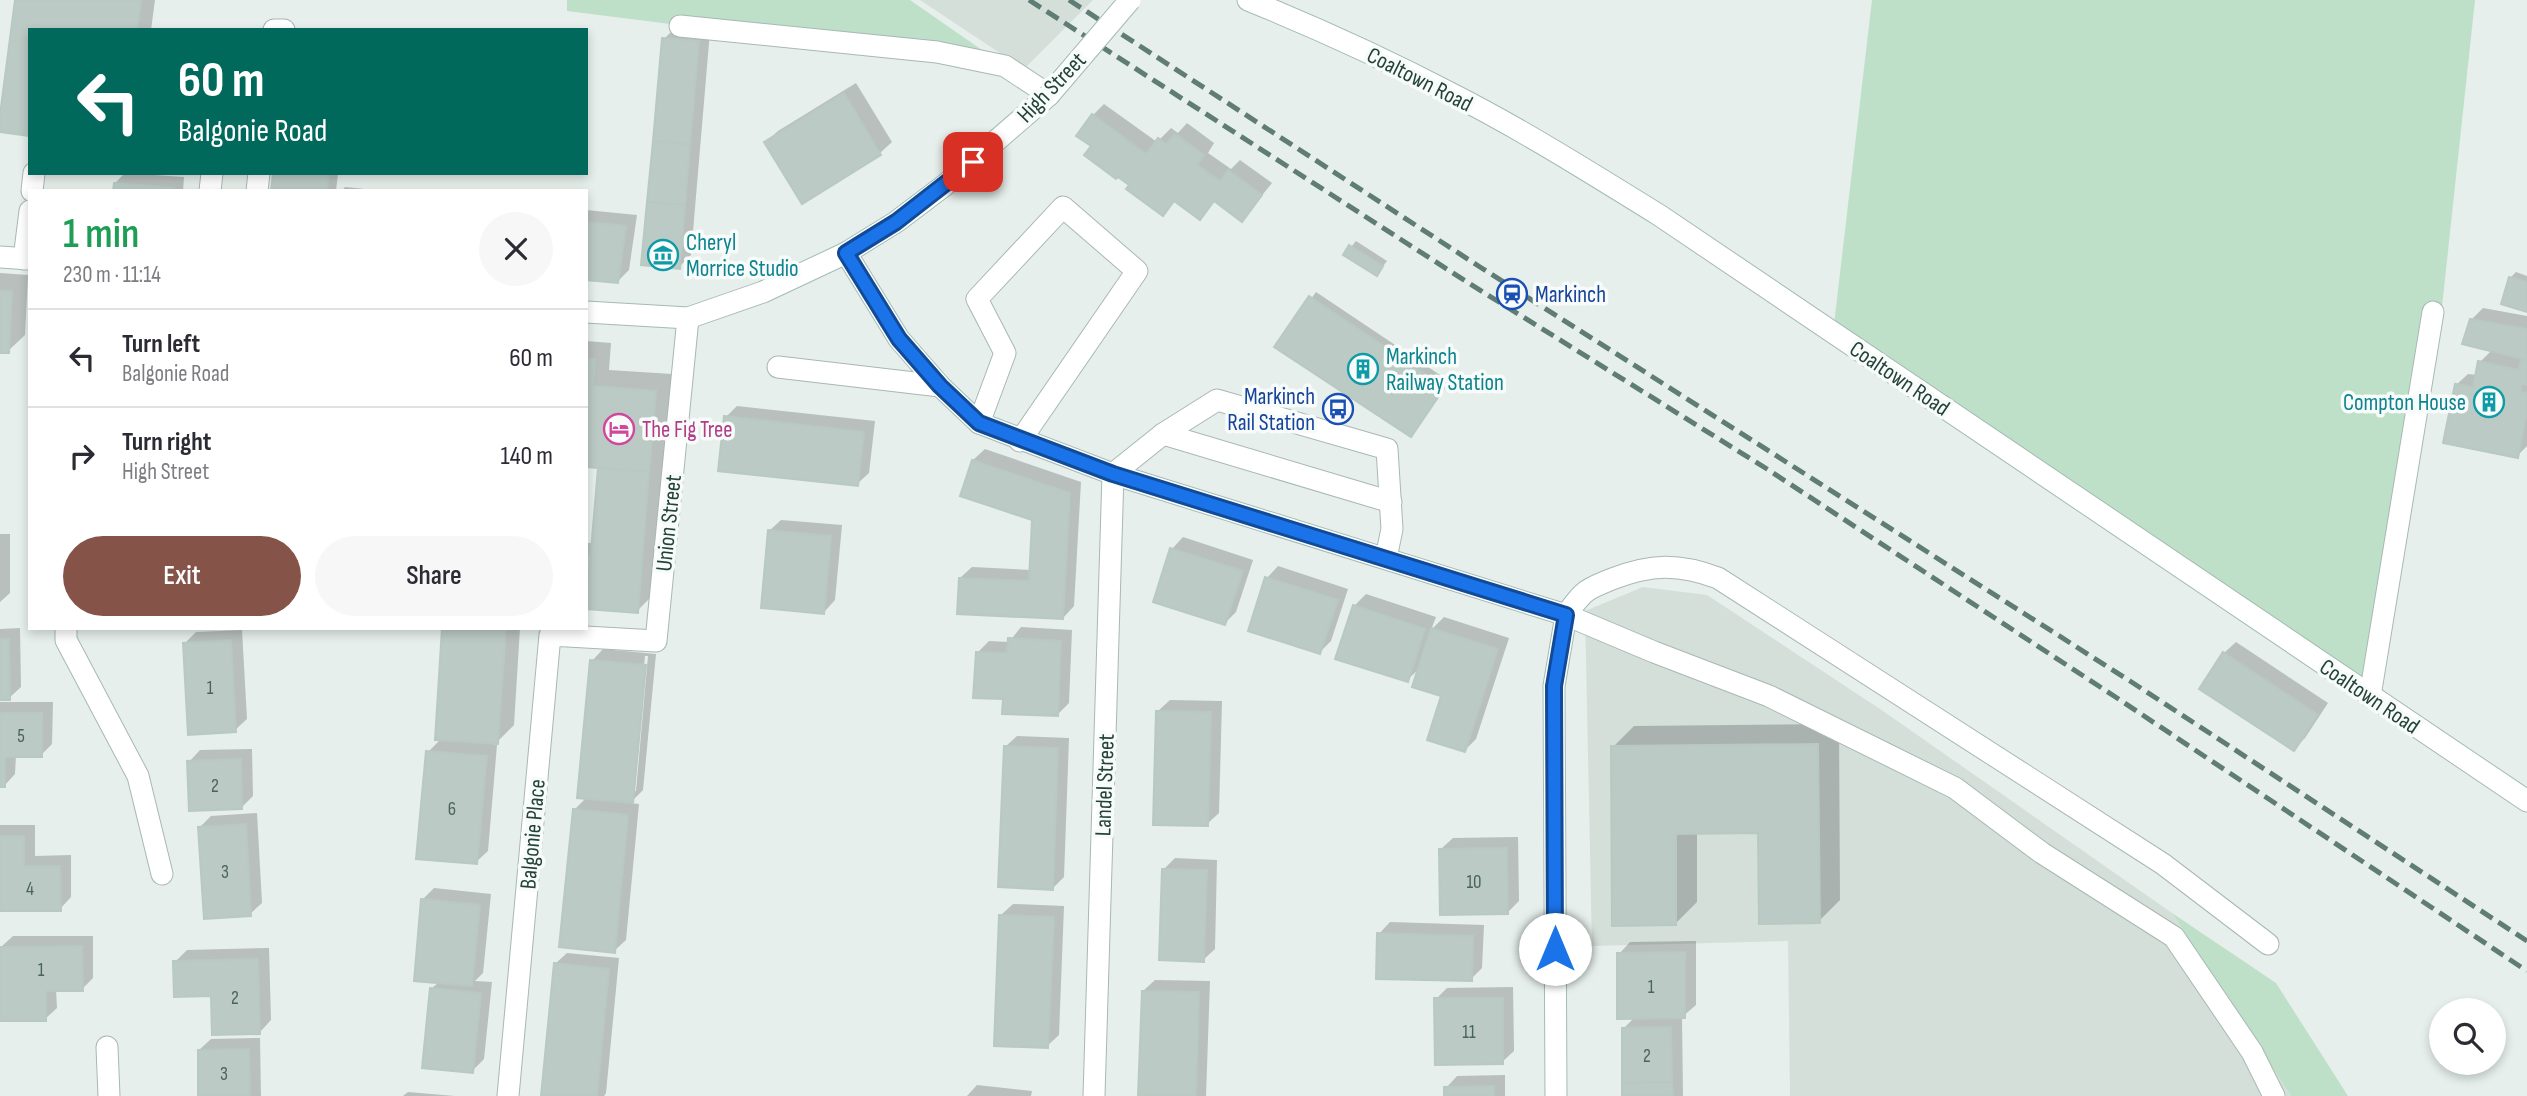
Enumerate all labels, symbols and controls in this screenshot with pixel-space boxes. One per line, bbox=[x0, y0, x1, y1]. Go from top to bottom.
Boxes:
street label: Coaltown Road bbox=[1362, 41, 1477, 118]
street label: High Street bbox=[1011, 47, 1092, 129]
text: 60 m bbox=[178, 52, 265, 111]
icon: left bbox=[63, 56, 154, 147]
text: Balgonie Road bbox=[178, 112, 327, 151]
pin bbox=[943, 132, 1003, 192]
icon: arrive bbox=[954, 143, 992, 181]
text: 1 min bbox=[63, 209, 139, 260]
button: close bbox=[479, 212, 553, 286]
place label: Cheryl Morrice Studio bbox=[686, 229, 799, 283]
museum icon: Cheryl Morrice Studio bbox=[646, 238, 680, 272]
text: 230 m · 11:14 bbox=[63, 261, 161, 289]
station icon: Markinch bbox=[1495, 277, 1529, 311]
place label: Markinch bbox=[1535, 281, 1606, 309]
text: Turn left bbox=[122, 329, 200, 360]
street label: Coaltown Road bbox=[1844, 335, 1955, 422]
icon: left bbox=[63, 339, 101, 377]
text: 60 m bbox=[509, 343, 553, 374]
place label: Markinch Railway Station bbox=[1386, 343, 1504, 397]
building icon: Markinch Railway Station bbox=[1346, 352, 1380, 386]
text: Balgonie Road bbox=[122, 360, 229, 388]
place label: Markinch Rail Station bbox=[1227, 383, 1315, 437]
building icon: Compton House bbox=[2472, 385, 2506, 419]
place label: Compton House bbox=[2343, 389, 2466, 417]
bus stop icon: Markinch Rail Station bbox=[1321, 392, 1355, 426]
hotel icon: The Fig Tree bbox=[602, 412, 636, 446]
place label: The Fig Tree bbox=[642, 416, 732, 444]
text: Turn right bbox=[122, 427, 211, 458]
icon: right bbox=[63, 437, 101, 475]
text: 140 m bbox=[501, 441, 553, 472]
text: High Street bbox=[122, 458, 209, 486]
street label: Union Street bbox=[650, 473, 688, 573]
button: Exit bbox=[63, 536, 301, 616]
button: Share bbox=[315, 536, 553, 616]
street label: Coaltown Road bbox=[2314, 653, 2425, 740]
house number: 1 bbox=[207, 677, 214, 700]
house number: 5 bbox=[17, 725, 25, 748]
street label: Landel Street bbox=[1089, 733, 1121, 837]
house number: 2 bbox=[211, 775, 219, 798]
street label: Balgonie Place bbox=[514, 778, 552, 890]
house number: 6 bbox=[448, 798, 456, 821]
house number: 3 bbox=[221, 861, 229, 884]
house number: 10 bbox=[1466, 871, 1482, 894]
house number: 4 bbox=[26, 878, 34, 901]
position arrow bbox=[1518, 912, 1592, 986]
house number: 1 bbox=[38, 959, 45, 982]
house number: 1 bbox=[1648, 976, 1655, 999]
house number: 2 bbox=[231, 987, 239, 1010]
map controls bbox=[2429, 998, 2506, 1075]
button: search bbox=[2429, 998, 2506, 1075]
house number: 11 bbox=[1462, 1021, 1476, 1044]
house number: 2 bbox=[1643, 1045, 1651, 1068]
house number: 3 bbox=[220, 1063, 228, 1086]

